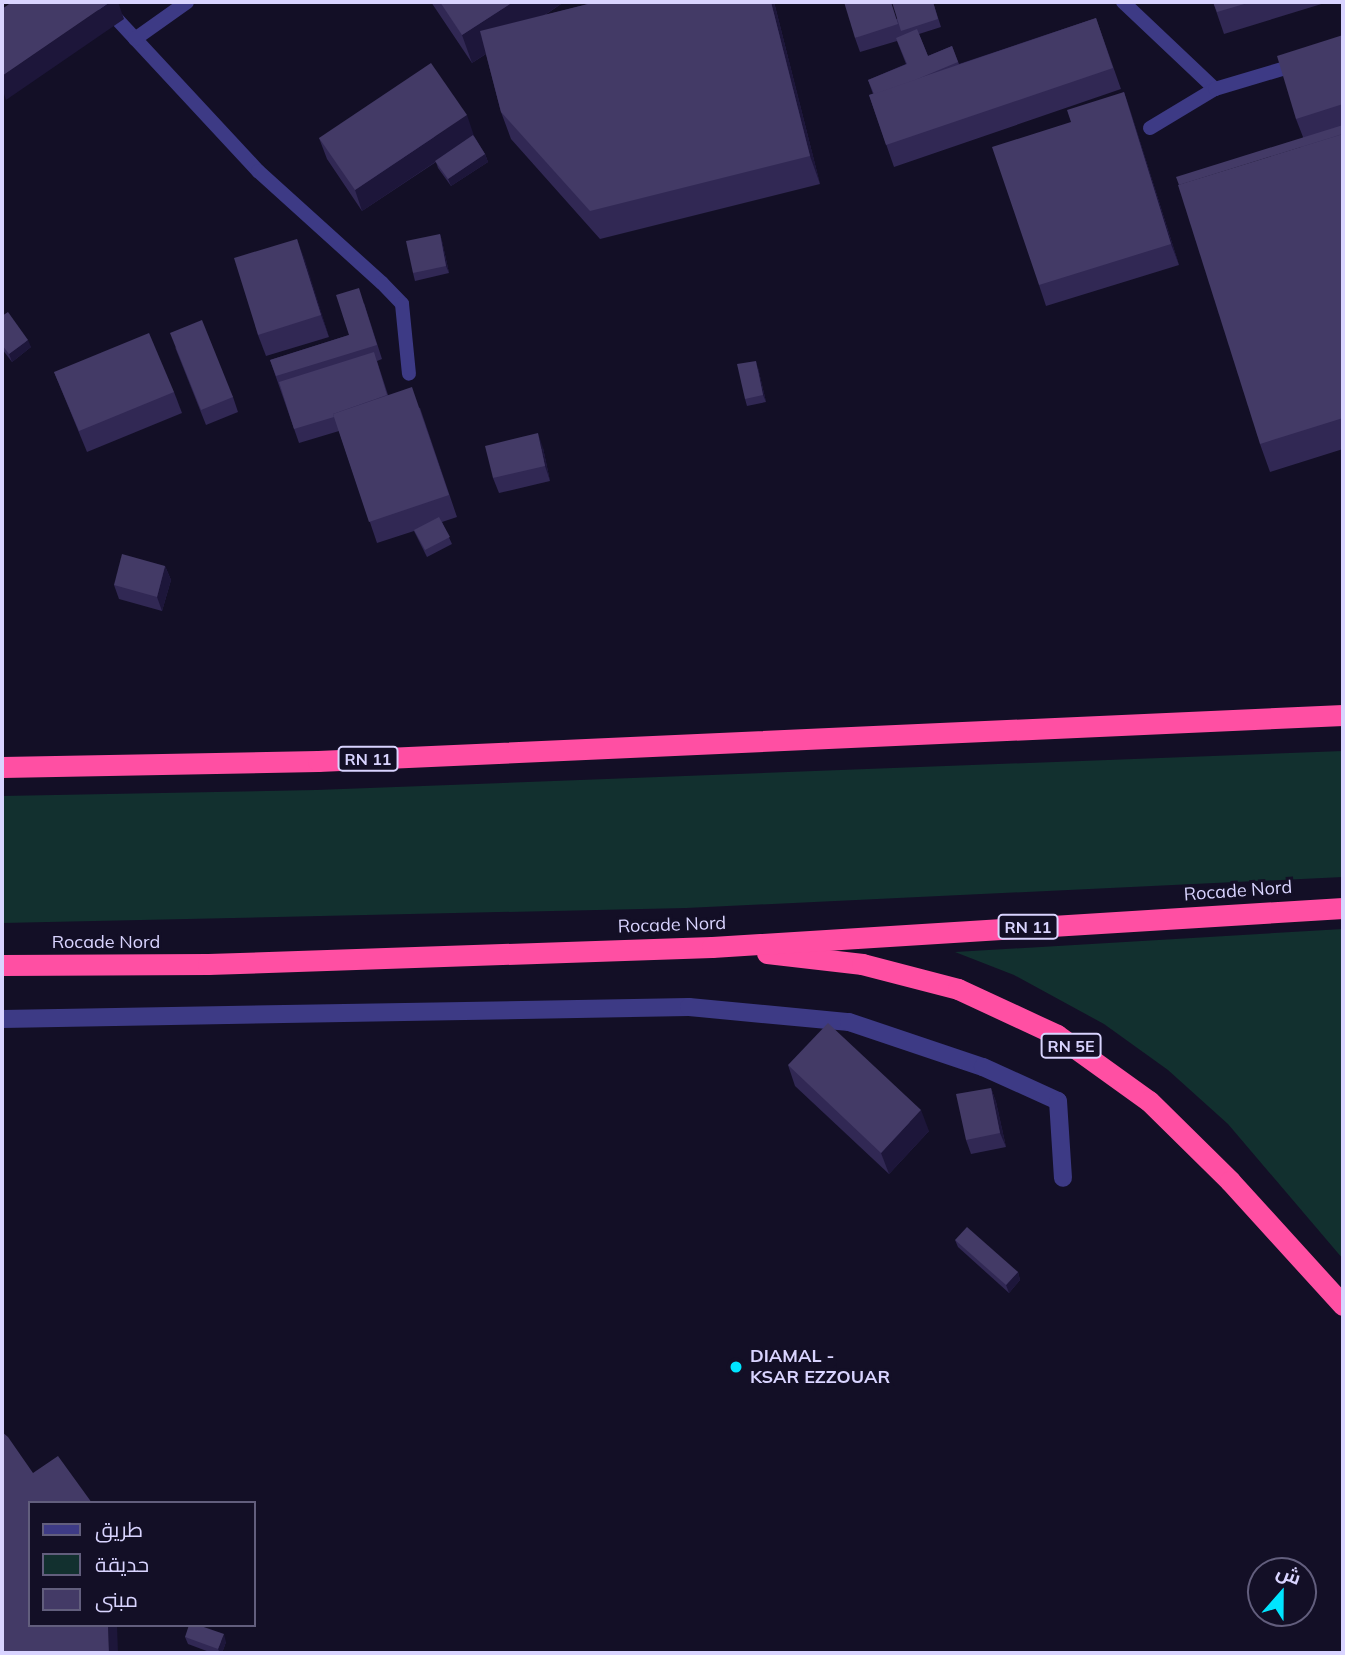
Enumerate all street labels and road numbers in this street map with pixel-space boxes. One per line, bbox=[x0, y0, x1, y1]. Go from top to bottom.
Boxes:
road number: RN 11 bbox=[336, 746, 400, 772]
street label: Rocade Nord bbox=[1183, 876, 1293, 906]
street label: Rocade Nord bbox=[617, 912, 727, 938]
road number: RN 11 bbox=[996, 914, 1060, 939]
street label: Rocade Nord bbox=[52, 931, 160, 953]
road number: RN 5E bbox=[1040, 1034, 1102, 1058]

